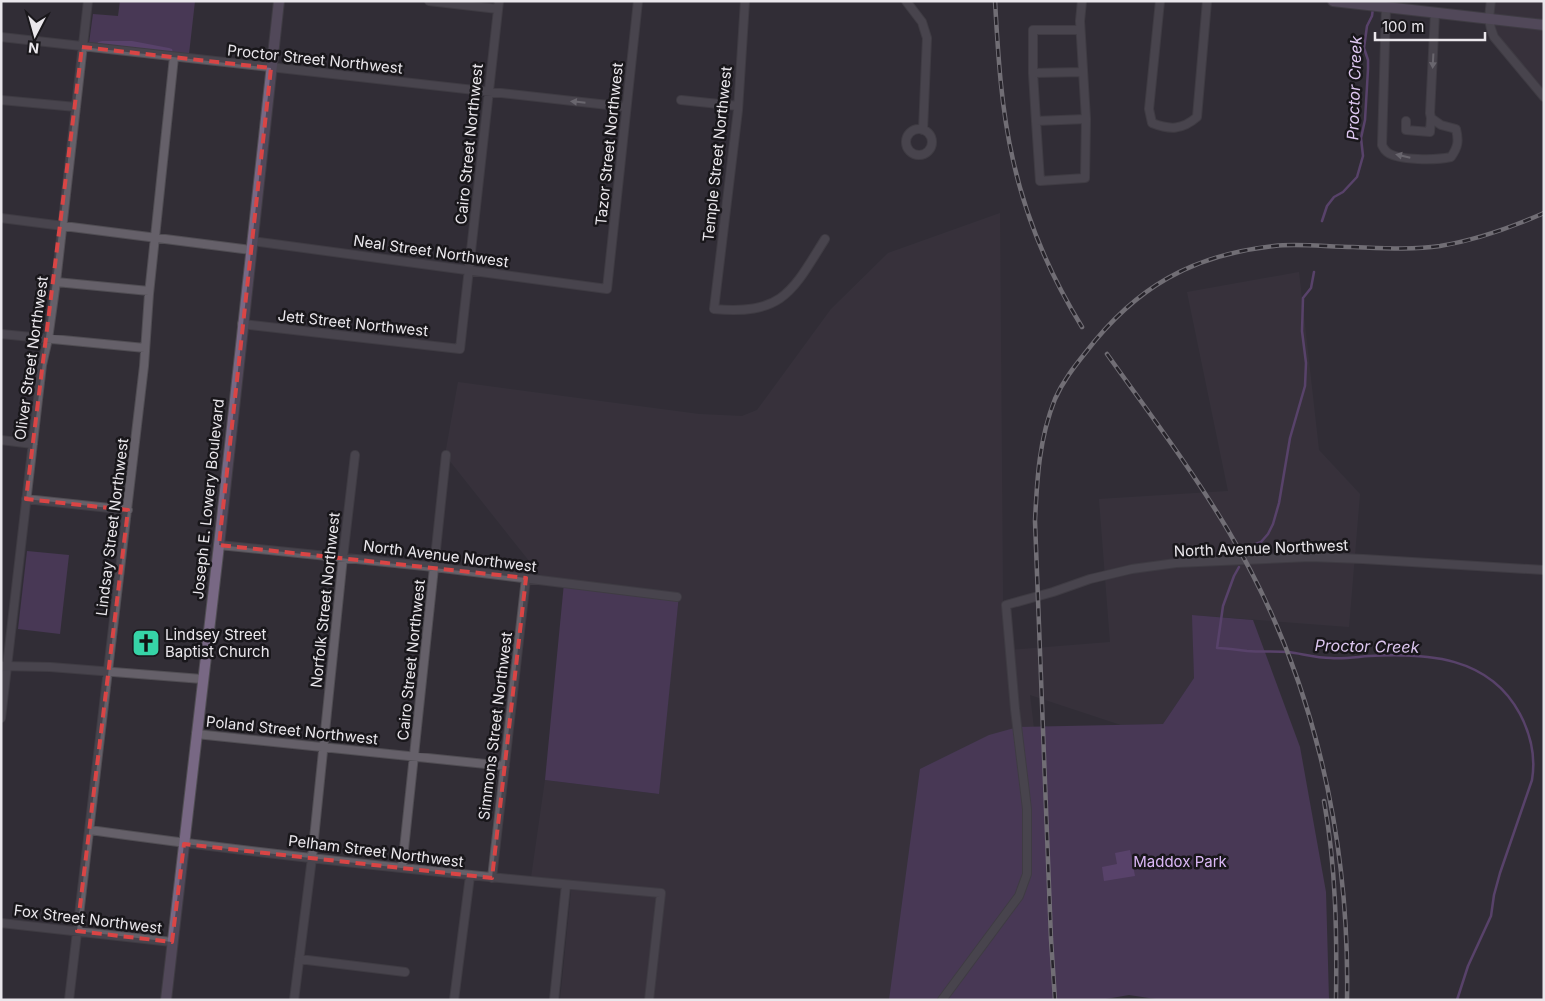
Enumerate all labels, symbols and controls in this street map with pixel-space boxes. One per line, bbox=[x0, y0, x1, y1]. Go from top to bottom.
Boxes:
north arrow bbox=[10, 10, 60, 60]
scale bar bbox=[1375, 10, 1485, 42]
text: 100 m bbox=[1382, 17, 1424, 36]
water label: Proctor Creek bbox=[1342, 35, 1366, 141]
text: N bbox=[27, 39, 40, 57]
street label: Proctor Street Northwest bbox=[226, 40, 404, 78]
one-way arrow bbox=[1428, 54, 1436, 70]
street label: Tazor Street Northwest bbox=[591, 61, 627, 227]
street label: Cairo Street Northwest bbox=[451, 63, 487, 225]
street label: Temple Street Northwest bbox=[698, 65, 736, 243]
one-way arrow bbox=[570, 98, 586, 106]
one-way arrow bbox=[1395, 152, 1410, 160]
street label: Neal Street Northwest bbox=[352, 231, 510, 271]
street label: Oliver Street Northwest bbox=[10, 275, 52, 441]
street label: Jett Street Northwest bbox=[277, 306, 429, 340]
street label: Joseph E. Lowery Boulevard bbox=[188, 398, 228, 600]
street label: Lindsay Street Northwest bbox=[92, 437, 132, 617]
street label: Norfolk Street Northwest bbox=[306, 511, 344, 689]
street label: North Avenue Northwest bbox=[1173, 535, 1349, 561]
street label: North Avenue Northwest bbox=[362, 536, 538, 576]
street label: Cairo Street Northwest bbox=[393, 579, 429, 741]
place label: Lindsey Street Baptist Church bbox=[165, 625, 270, 661]
church icon: Lindsey Street Baptist Church bbox=[131, 628, 161, 658]
street label: Simmons Street Northwest bbox=[474, 631, 516, 821]
water label: Proctor Creek bbox=[1315, 635, 1420, 657]
street label: Poland Street Northwest bbox=[205, 712, 379, 748]
street label: Pelham Street Northwest bbox=[287, 831, 465, 871]
park label: Maddox Park bbox=[1133, 852, 1228, 871]
street label: Fox Street Northwest bbox=[13, 900, 163, 938]

